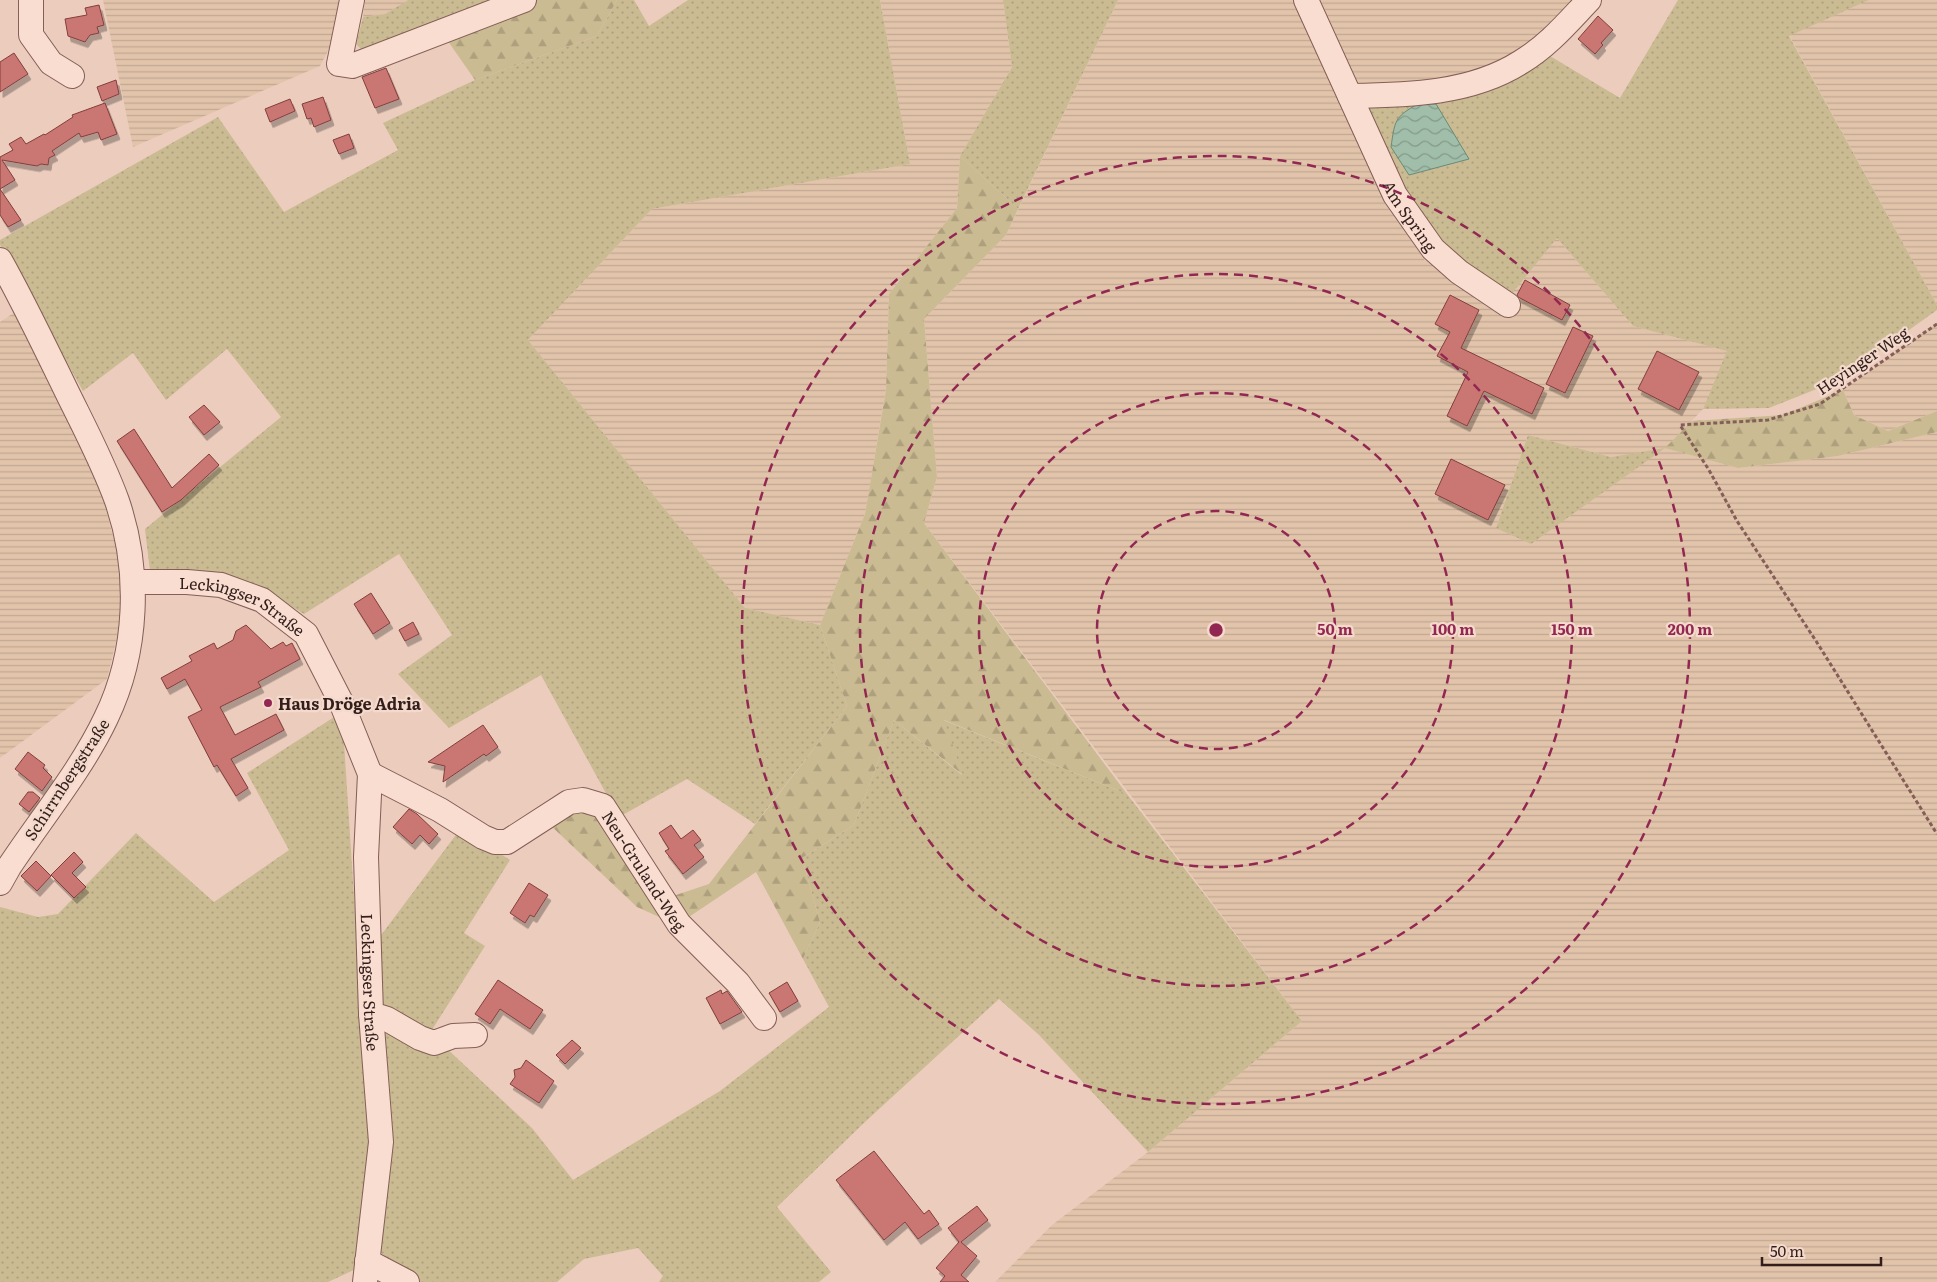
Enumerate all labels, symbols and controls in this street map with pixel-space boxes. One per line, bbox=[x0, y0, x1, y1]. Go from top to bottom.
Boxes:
street label: Am Spring bbox=[1378, 176, 1443, 256]
street label: Heyinger Weg bbox=[1811, 320, 1913, 400]
street label: Leckingser Straße bbox=[179, 570, 311, 641]
text: 50 m bbox=[1317, 617, 1353, 640]
text: 100 m bbox=[1432, 617, 1474, 640]
text: 150 m bbox=[1551, 617, 1593, 640]
text: 200 m bbox=[1668, 617, 1712, 640]
centre of rings bbox=[1207, 621, 1225, 639]
place label: Haus Dröge Adria bbox=[278, 691, 422, 715]
marker: Haus Dröge Adria bbox=[262, 697, 274, 709]
street label: Schirrnbergstraße bbox=[17, 713, 115, 845]
street label: Neu-Gruland-Weg bbox=[597, 806, 692, 937]
street label: Leckingser Straße bbox=[356, 913, 386, 1052]
scale bar bbox=[1762, 1234, 1881, 1266]
text: 50 m bbox=[1770, 1239, 1804, 1262]

